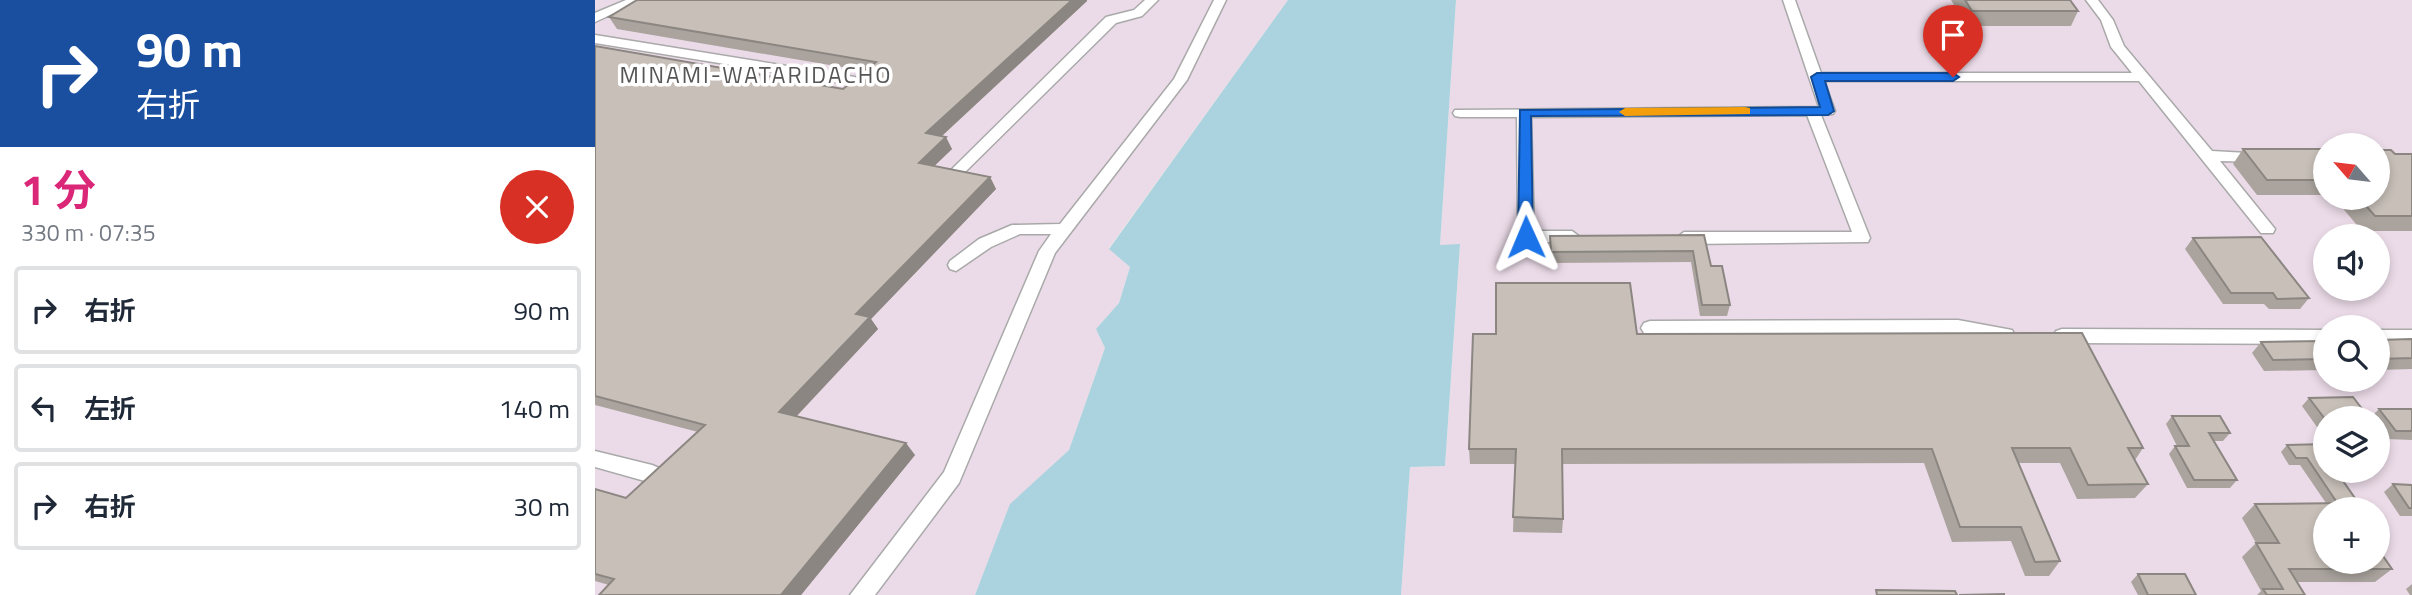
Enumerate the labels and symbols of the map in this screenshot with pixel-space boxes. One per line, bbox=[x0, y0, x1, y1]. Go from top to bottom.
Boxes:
pin bbox=[1923, 5, 1983, 77]
district label: MINAMI-WATARIDACHO bbox=[619, 57, 893, 92]
north arrow bbox=[2313, 133, 2391, 210]
position arrow bbox=[1489, 200, 1563, 274]

